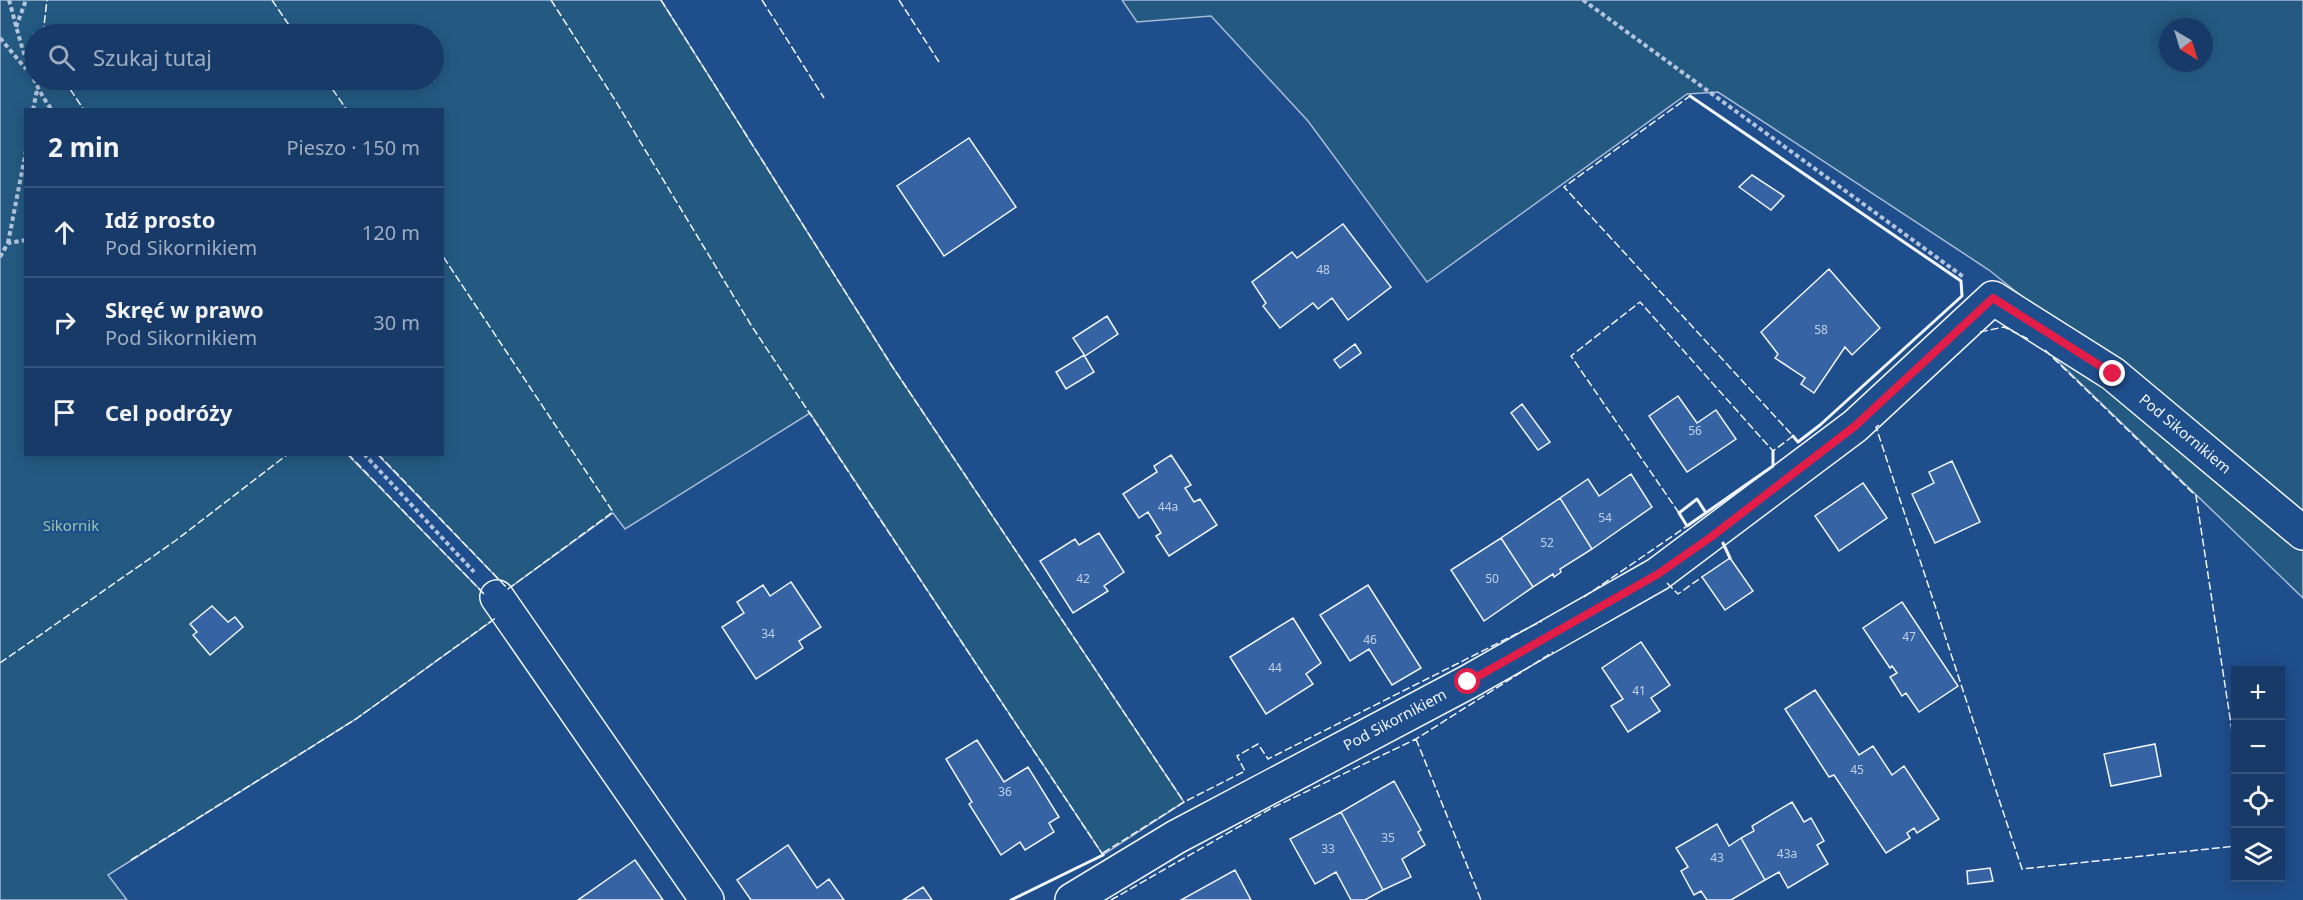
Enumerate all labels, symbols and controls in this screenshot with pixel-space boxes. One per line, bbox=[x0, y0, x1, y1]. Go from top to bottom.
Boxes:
north arrow bbox=[2159, 18, 2213, 72]
search box bbox=[24, 24, 444, 90]
icon: search bbox=[45, 41, 78, 74]
text: Szukaj tutaj bbox=[93, 42, 212, 72]
text: 2 min bbox=[48, 129, 120, 165]
text: Pieszo · 150 m bbox=[286, 134, 420, 161]
text: Idź prosto bbox=[105, 204, 215, 234]
icon: ahead bbox=[48, 216, 81, 249]
text: 120 m bbox=[362, 219, 420, 246]
text: Pod Sikornikiem bbox=[105, 234, 257, 261]
house number: 48 bbox=[1316, 261, 1330, 278]
text: Skręć w prawo bbox=[105, 294, 264, 324]
icon: right bbox=[48, 306, 81, 339]
text: 30 m bbox=[373, 309, 420, 336]
house number: 58 bbox=[1814, 321, 1828, 338]
text: Pod Sikornikiem bbox=[105, 324, 257, 351]
route end bbox=[2099, 360, 2125, 386]
street label: Pod Sikornikiem bbox=[2135, 389, 2236, 478]
icon: arrive bbox=[48, 396, 81, 429]
text: Cel podróży bbox=[105, 397, 232, 427]
house number: 56 bbox=[1688, 422, 1702, 439]
house number: 44a bbox=[1158, 498, 1178, 515]
house number: 54 bbox=[1598, 509, 1612, 526]
park label: Sikornik bbox=[43, 515, 99, 535]
house number: 52 bbox=[1540, 534, 1554, 551]
house number: 42 bbox=[1076, 570, 1090, 587]
house number: 50 bbox=[1485, 570, 1499, 587]
house number: 34 bbox=[761, 625, 775, 642]
house number: 47 bbox=[1902, 628, 1916, 645]
house number: 46 bbox=[1363, 631, 1377, 648]
house number: 44 bbox=[1268, 659, 1282, 676]
map controls bbox=[2231, 666, 2285, 882]
button: + bbox=[2231, 666, 2285, 720]
route start bbox=[1454, 668, 1480, 694]
house number: 41 bbox=[1632, 682, 1646, 699]
street label: Pod Sikornikiem bbox=[1339, 683, 1450, 755]
button: − bbox=[2231, 720, 2285, 774]
house number: 45 bbox=[1850, 761, 1864, 778]
button: locate bbox=[2231, 774, 2285, 828]
house number: 36 bbox=[998, 783, 1012, 800]
button: layers bbox=[2231, 828, 2285, 882]
house number: 35 bbox=[1381, 829, 1395, 846]
house number: 33 bbox=[1321, 840, 1335, 857]
house number: 43a bbox=[1777, 845, 1797, 862]
house number: 43 bbox=[1710, 849, 1724, 866]

